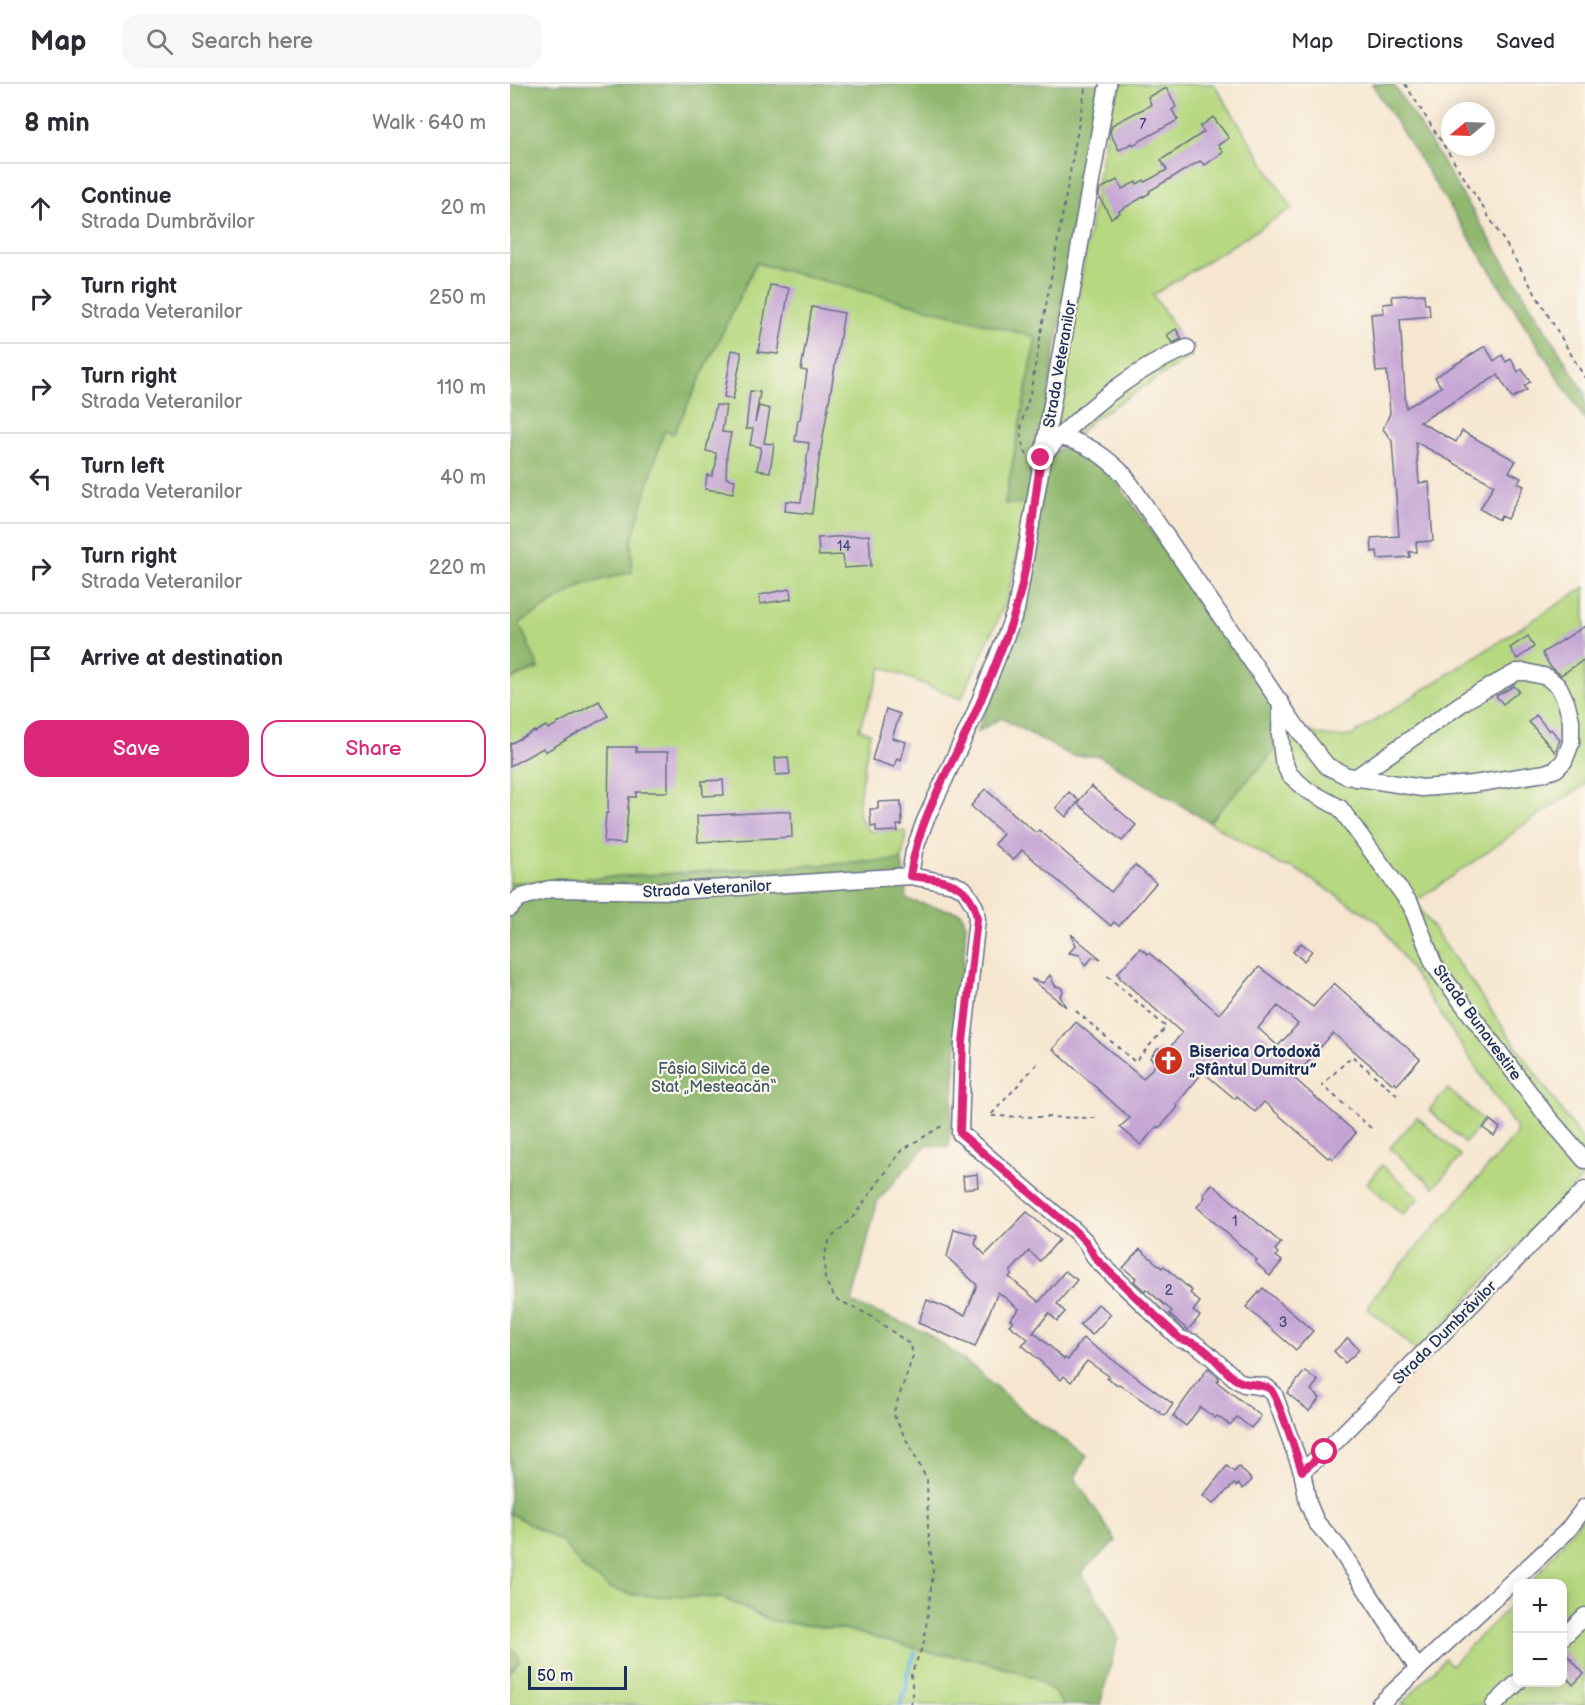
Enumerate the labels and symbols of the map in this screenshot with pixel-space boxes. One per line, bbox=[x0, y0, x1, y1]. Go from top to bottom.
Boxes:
north arrow bbox=[1441, 102, 1495, 156]
house number: 7 bbox=[1140, 116, 1147, 133]
street label: Strada Veteranilor bbox=[1040, 299, 1081, 429]
route end bbox=[1027, 444, 1053, 470]
house number: 14 bbox=[837, 538, 851, 555]
street label: Strada Veteranilor bbox=[642, 877, 772, 902]
street label: Strada Bunavestire bbox=[1429, 961, 1525, 1085]
place label: Biserica Ortodoxă „Sfântul Dumitru” bbox=[1189, 1043, 1321, 1080]
church icon: Biserica Ortodoxă „Sfântul Dumitru” bbox=[1152, 1044, 1184, 1076]
park label: Fâșia Silvică de Stat „Mesteacăn“ bbox=[651, 1060, 777, 1097]
house number: 1 bbox=[1232, 1213, 1238, 1230]
street label: Strada Dumbrăvilor bbox=[1389, 1277, 1501, 1389]
house number: 2 bbox=[1165, 1282, 1174, 1299]
house number: 3 bbox=[1279, 1314, 1287, 1331]
route start bbox=[1311, 1438, 1337, 1464]
scale bar bbox=[528, 1663, 627, 1690]

